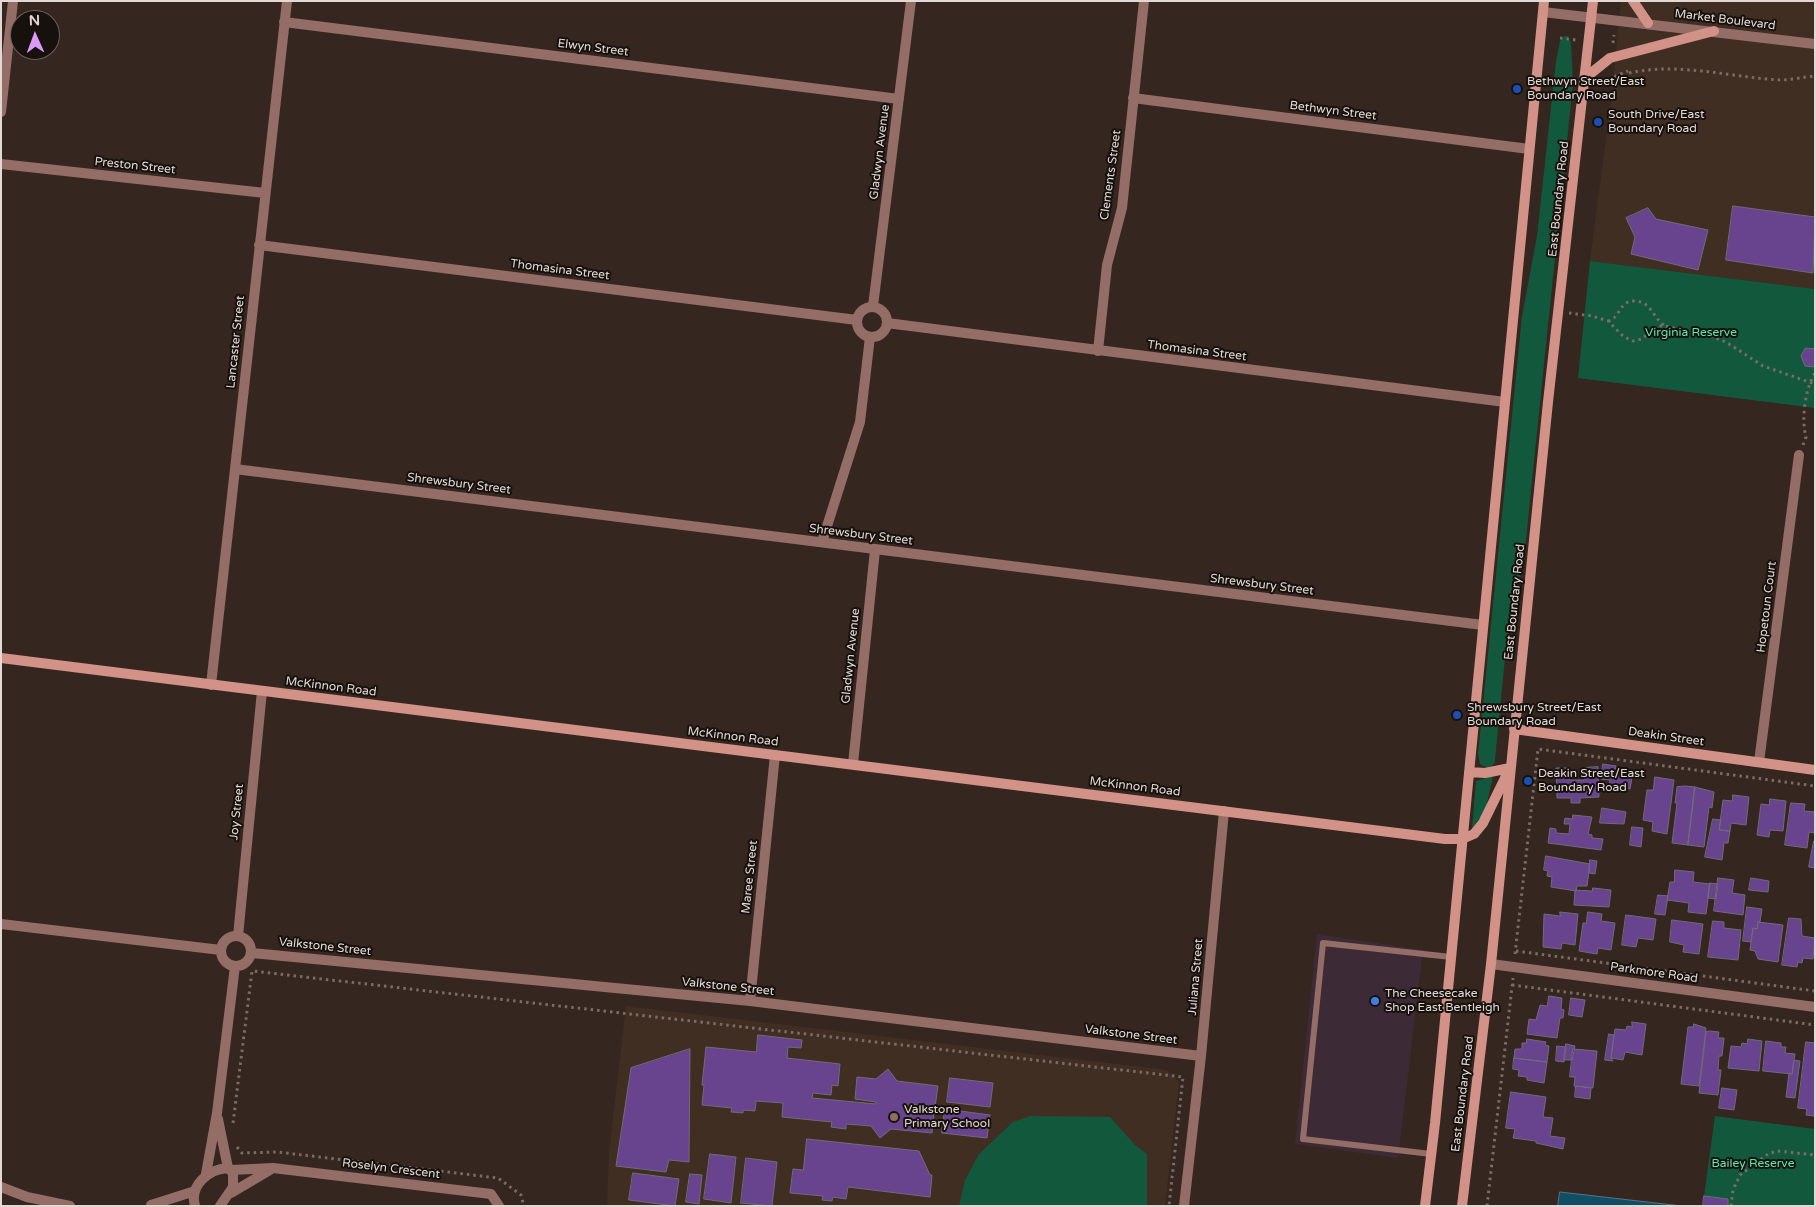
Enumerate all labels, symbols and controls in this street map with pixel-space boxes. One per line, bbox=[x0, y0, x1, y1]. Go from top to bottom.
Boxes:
street label: Market Boulevard bbox=[1674, 7, 1776, 33]
north arrow bbox=[10, 10, 60, 60]
text: N bbox=[29, 12, 40, 29]
street label: Elwyn Street bbox=[557, 37, 629, 59]
place label: Bethwyn Street/East Boundary Road bbox=[1527, 75, 1644, 103]
marker: Bethwyn Street/East Boundary Road bbox=[1511, 83, 1523, 95]
street label: Bethwyn Street bbox=[1289, 99, 1377, 123]
street label: Gladwyn Avenue bbox=[867, 104, 893, 200]
place label: South Drive/East Boundary Road bbox=[1608, 108, 1704, 136]
marker: South Drive/East Boundary Road bbox=[1592, 116, 1604, 128]
street label: Clements Street bbox=[1098, 129, 1124, 221]
street label: East Boundary Road bbox=[1546, 140, 1572, 258]
street label: Preston Street bbox=[94, 155, 176, 177]
street label: Thomasina Street bbox=[510, 257, 610, 283]
street label: Lancaster Street bbox=[224, 295, 248, 389]
park label: Virginia Reserve bbox=[1645, 326, 1737, 340]
street label: Thomasina Street bbox=[1147, 338, 1247, 364]
street label: Shrewsbury Street bbox=[406, 470, 512, 498]
street label: Shrewsbury Street bbox=[808, 521, 914, 549]
street label: East Boundary Road bbox=[1502, 543, 1528, 661]
street label: Hopetoun Court bbox=[1754, 560, 1780, 654]
street label: Shrewsbury Street bbox=[1209, 571, 1315, 599]
street label: Gladwyn Avenue bbox=[839, 608, 863, 704]
street label: McKinnon Road bbox=[285, 674, 377, 700]
place label: Shrewsbury Street/East Boundary Road bbox=[1467, 701, 1601, 729]
marker: Shrewsbury Street/East Boundary Road bbox=[1451, 709, 1463, 721]
street label: McKinnon Road bbox=[687, 724, 779, 750]
street label: Deakin Street bbox=[1627, 725, 1705, 749]
place label: Deakin Street/East Boundary Road bbox=[1538, 767, 1644, 795]
street label: McKinnon Road bbox=[1089, 774, 1181, 800]
marker: Deakin Street/East Boundary Road bbox=[1522, 775, 1534, 787]
street label: Joy Street bbox=[227, 783, 247, 841]
street label: Maree Street bbox=[739, 840, 761, 914]
street label: Valkstone Street bbox=[278, 935, 372, 959]
street label: Juliana Street bbox=[1185, 938, 1207, 1016]
street label: Parkmore Road bbox=[1609, 960, 1699, 986]
street label: Valkstone Street bbox=[681, 975, 775, 999]
place label: The Cheesecake Shop East Bentleigh bbox=[1385, 987, 1500, 1015]
marker: The Cheesecake Shop East Bentleigh bbox=[1369, 995, 1381, 1007]
street label: Valkstone Street bbox=[1084, 1022, 1178, 1048]
street label: East Boundary Road bbox=[1449, 1035, 1477, 1153]
place label: Valkstone Primary School bbox=[904, 1103, 990, 1131]
marker: Valkstone Primary School bbox=[888, 1111, 900, 1123]
street label: Roselyn Crescent bbox=[341, 1156, 441, 1182]
park label: Bailey Reserve bbox=[1712, 1157, 1794, 1171]

